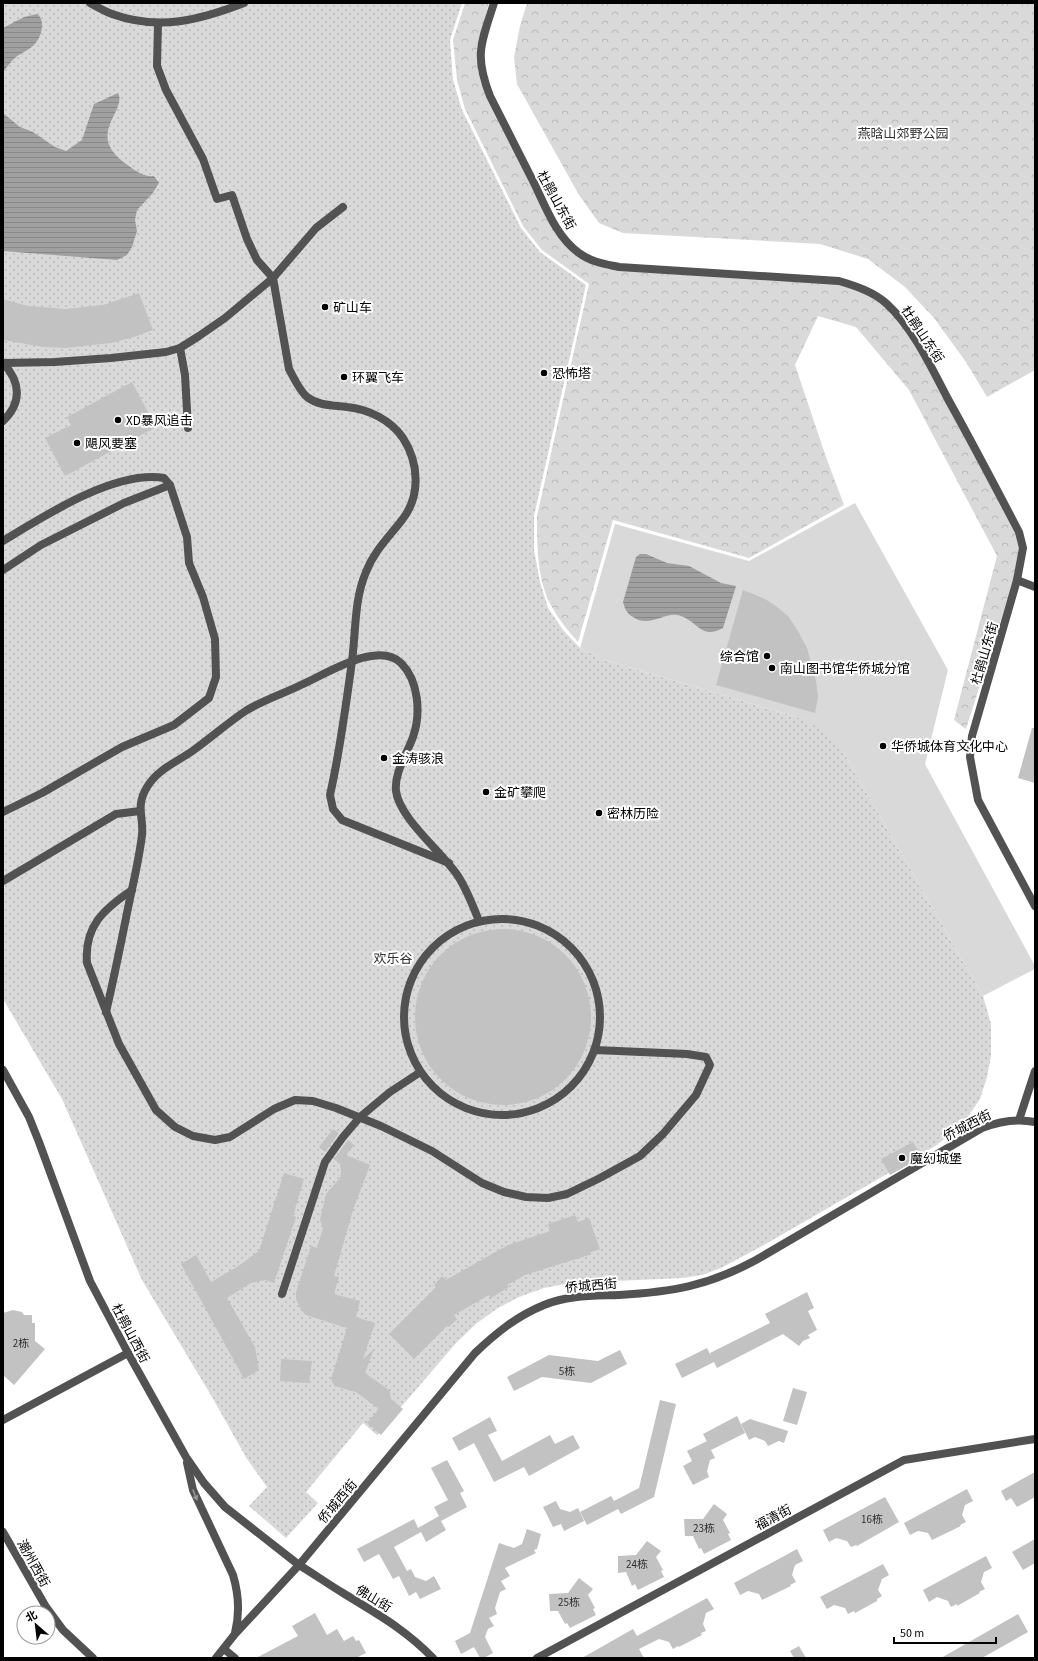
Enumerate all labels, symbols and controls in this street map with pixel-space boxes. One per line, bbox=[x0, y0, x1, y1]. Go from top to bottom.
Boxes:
park label: 燕晗山郊野公园 bbox=[857, 125, 949, 143]
street label: 杜鹃山东街 bbox=[532, 168, 580, 233]
place label: 矿山车 bbox=[333, 299, 372, 317]
marker: 矿山车 bbox=[320, 302, 330, 312]
street label: 杜鹃山东街 bbox=[897, 303, 948, 367]
place label: 恐怖塔 bbox=[552, 365, 591, 383]
marker: 恐怖塔 bbox=[539, 368, 549, 378]
place label: 环翼飞车 bbox=[352, 369, 404, 387]
marker: 环翼飞车 bbox=[339, 372, 349, 382]
place label: XD暴风追击 bbox=[126, 412, 193, 430]
marker: XD暴风追击 bbox=[113, 415, 123, 425]
place label: 飓风要塞 bbox=[85, 435, 137, 453]
marker: 飓风要塞 bbox=[72, 438, 82, 448]
street label: 杜鹃山东街 bbox=[967, 620, 1003, 687]
place label: 综合馆 bbox=[720, 648, 759, 666]
marker: 综合馆 bbox=[762, 651, 772, 661]
place label: 南山图书馆华侨城分馆 bbox=[780, 660, 910, 678]
marker: 南山图书馆华侨城分馆 bbox=[767, 663, 777, 673]
place label: 华侨城体育文化中心 bbox=[891, 738, 1008, 756]
marker: 华侨城体育文化中心 bbox=[878, 741, 888, 751]
place label: 金涛骇浪 bbox=[392, 750, 444, 768]
marker: 金涛骇浪 bbox=[379, 753, 389, 763]
place label: 金矿攀爬 bbox=[494, 784, 546, 802]
marker: 金矿攀爬 bbox=[481, 787, 491, 797]
place label: 密林历险 bbox=[607, 805, 659, 823]
marker: 密林历险 bbox=[594, 808, 604, 818]
park label: 欢乐谷 bbox=[373, 950, 413, 968]
street label: 侨城西街 bbox=[940, 1106, 995, 1146]
place label: 魔幻城堡 bbox=[910, 1150, 962, 1168]
marker: 魔幻城堡 bbox=[897, 1153, 907, 1163]
street label: 侨城西街 bbox=[564, 1275, 618, 1297]
street label: 杜鹃山西街 bbox=[107, 1301, 153, 1366]
house number: 2栋 bbox=[13, 1336, 29, 1351]
house number: 5栋 bbox=[559, 1364, 575, 1379]
street label: 侨城西街 bbox=[314, 1476, 361, 1527]
one-way arrow bbox=[193, 1489, 199, 1501]
street label: 福清街 bbox=[752, 1501, 795, 1535]
house number: 16栋 bbox=[861, 1512, 883, 1527]
house number: 23栋 bbox=[693, 1521, 715, 1536]
street label: 潮州西街 bbox=[13, 1536, 54, 1591]
house number: 24栋 bbox=[626, 1557, 648, 1572]
street label: 佛山街 bbox=[352, 1581, 395, 1617]
house number: 25栋 bbox=[558, 1595, 580, 1610]
north arrow bbox=[16, 1605, 56, 1645]
text: 北 bbox=[23, 1607, 40, 1626]
scale bar bbox=[894, 1619, 996, 1645]
text: 50 m bbox=[900, 1625, 924, 1642]

